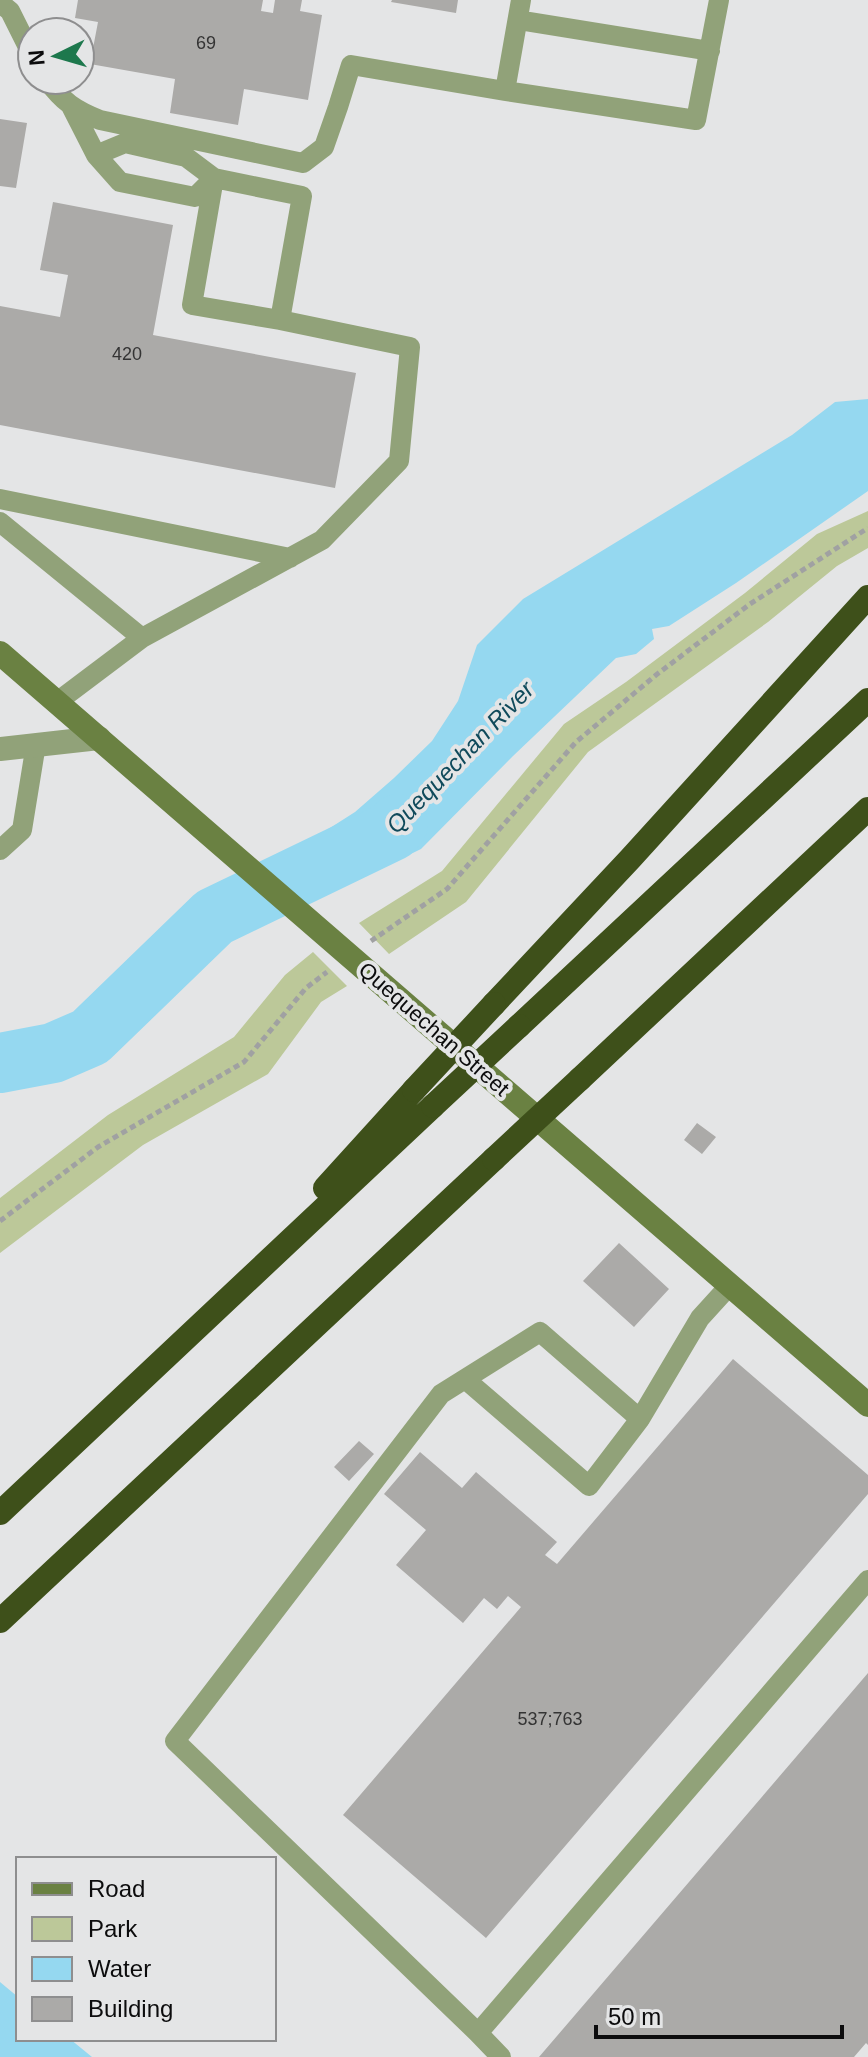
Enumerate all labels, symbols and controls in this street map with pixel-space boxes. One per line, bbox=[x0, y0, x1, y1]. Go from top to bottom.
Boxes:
north arrow bbox=[16, 16, 96, 96]
house number: 69 bbox=[196, 33, 216, 53]
text: N bbox=[23, 49, 50, 67]
house number: 420 bbox=[112, 344, 142, 364]
water label: Quequechan River bbox=[381, 675, 540, 838]
street label: Quequechan Street bbox=[354, 957, 514, 1101]
house number: 537;763 bbox=[517, 1709, 583, 1729]
legend bbox=[16, 1857, 276, 2041]
text: Road bbox=[88, 1875, 145, 1902]
text: Park bbox=[88, 1915, 138, 1942]
text: Water bbox=[88, 1955, 151, 1982]
scale bar bbox=[596, 1989, 842, 2039]
text: Building bbox=[88, 1995, 173, 2022]
text: 50 m bbox=[608, 2003, 661, 2030]

